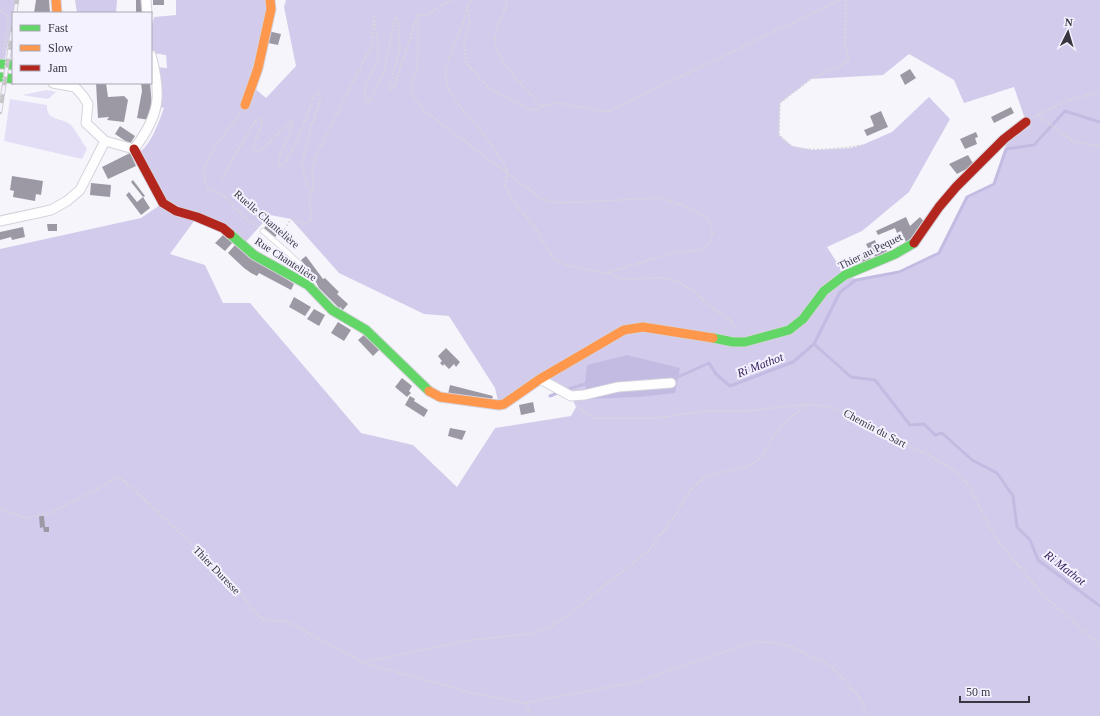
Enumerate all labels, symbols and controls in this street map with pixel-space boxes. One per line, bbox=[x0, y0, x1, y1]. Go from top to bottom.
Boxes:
legend bbox=[12, 12, 152, 84]
north arrow bbox=[1048, 12, 1088, 52]
text: N bbox=[1064, 16, 1073, 28]
text: Fast bbox=[48, 21, 69, 35]
text: Slow bbox=[48, 41, 73, 55]
text: Jam bbox=[48, 61, 68, 75]
street label: Ruelle Chantelière bbox=[232, 188, 302, 251]
street label: Thier au Pequet bbox=[836, 230, 904, 272]
street label: Rue Chantelière bbox=[253, 235, 319, 283]
water label: Ri Mathot bbox=[734, 350, 786, 381]
street label: Chemin du Sart bbox=[842, 406, 908, 450]
street label: Thier Duresse bbox=[191, 544, 243, 597]
water label: Ri Mathot bbox=[1041, 547, 1089, 589]
scale bar bbox=[960, 678, 1029, 704]
text: 50 m bbox=[966, 685, 991, 699]

